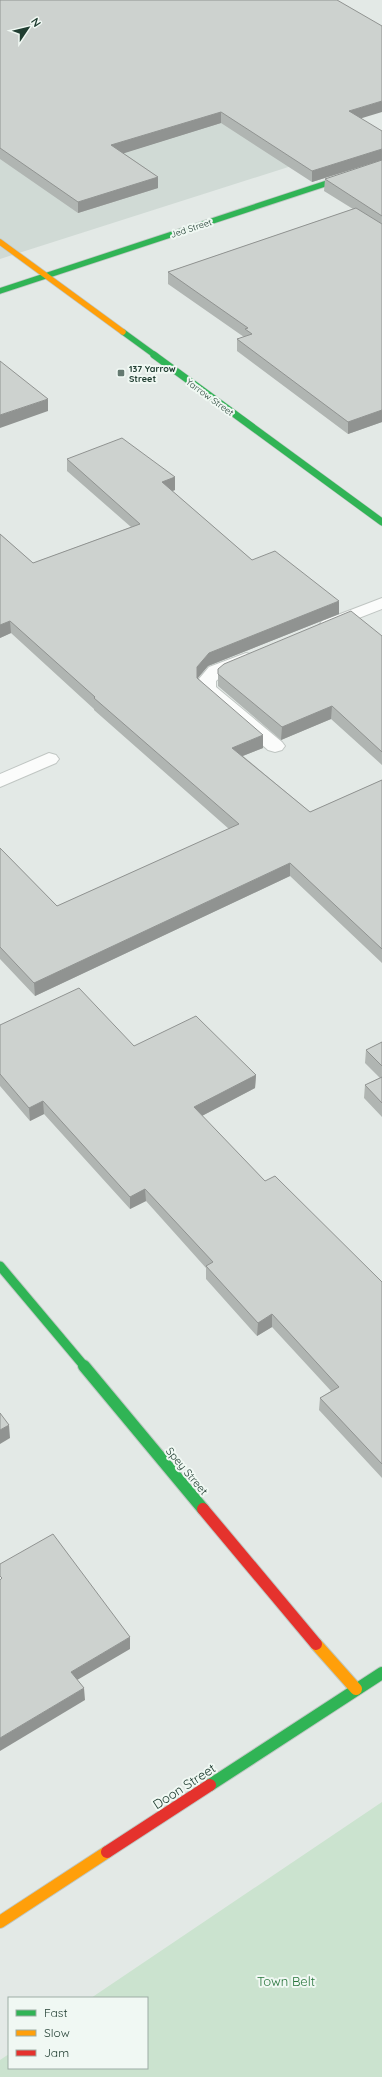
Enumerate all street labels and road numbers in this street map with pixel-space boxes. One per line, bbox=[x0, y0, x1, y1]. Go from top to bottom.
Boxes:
street label: Jed Street bbox=[169, 216, 213, 240]
street label: Yarrow Street bbox=[184, 376, 236, 418]
street label: Spey Street bbox=[163, 1444, 211, 1498]
street label: Doon Street bbox=[150, 1760, 218, 1812]

